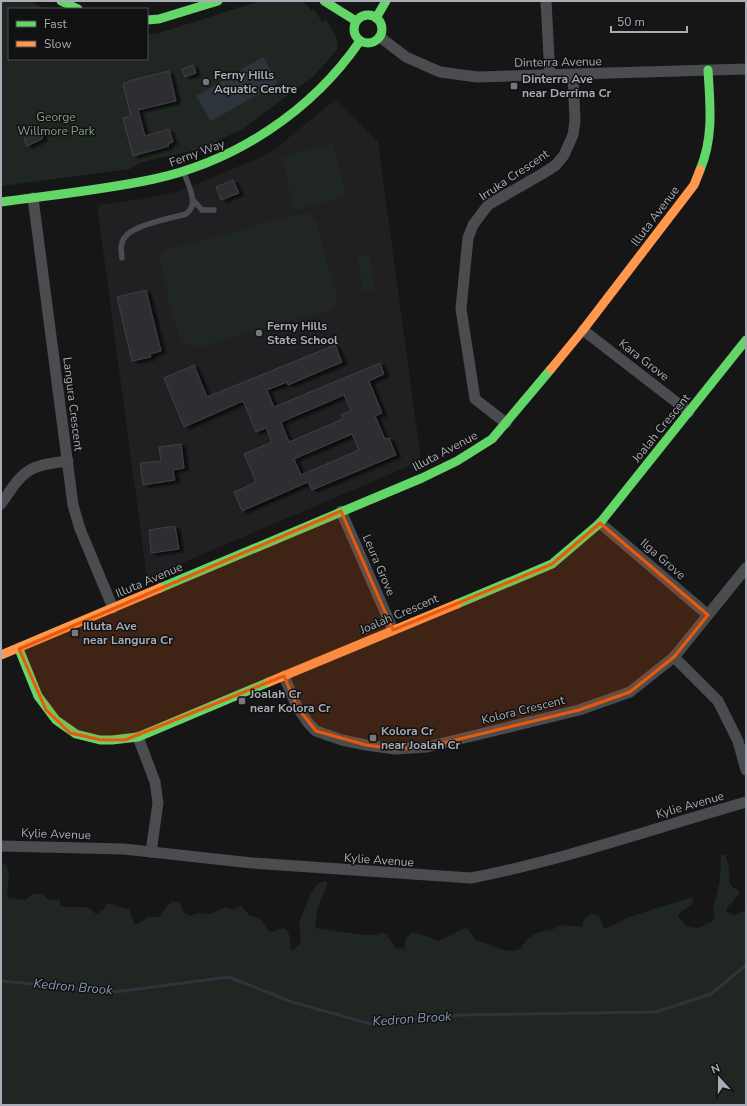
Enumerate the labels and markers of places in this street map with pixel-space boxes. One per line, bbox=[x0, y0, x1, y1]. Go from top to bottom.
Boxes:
place label: Ferny Hills Aquatic Centre bbox=[214, 67, 298, 97]
place label: Dinterra Ave near Derrima Cr bbox=[522, 71, 612, 101]
marker: Ferny Hills Aquatic Centre bbox=[201, 77, 211, 87]
marker: Dinterra Ave near Derrima Cr bbox=[509, 81, 519, 91]
place label: Ferny Hills State School bbox=[267, 318, 338, 348]
marker: Ferny Hills State School bbox=[254, 328, 264, 338]
place label: Illuta Ave near Langura Cr bbox=[83, 618, 173, 648]
marker: Illuta Ave near Langura Cr bbox=[70, 628, 80, 638]
place label: Joalah Cr near Kolora Cr bbox=[249, 686, 331, 716]
marker: Joalah Cr near Kolora Cr bbox=[237, 696, 247, 706]
place label: Kolora Cr near Joalah Cr bbox=[381, 723, 461, 753]
marker: Kolora Cr near Joalah Cr bbox=[368, 733, 378, 743]

